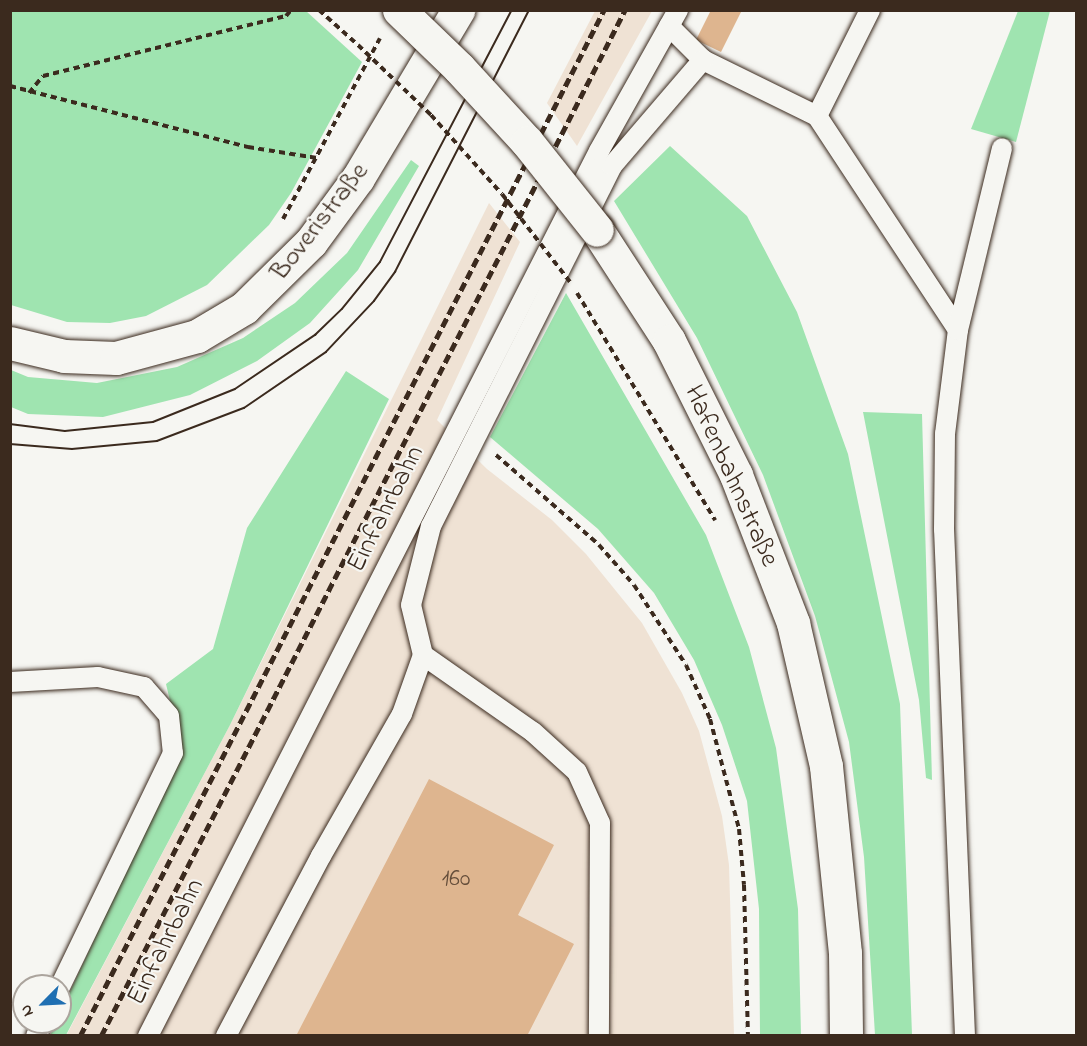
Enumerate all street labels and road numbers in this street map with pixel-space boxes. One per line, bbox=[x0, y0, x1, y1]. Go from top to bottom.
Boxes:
street label: Boveristraße bbox=[264, 157, 376, 287]
street label: Hafenbahnstraße bbox=[677, 380, 785, 572]
street label: Einfahrbahn bbox=[340, 440, 432, 578]
street label: Einfahrbahn bbox=[120, 873, 212, 1011]

